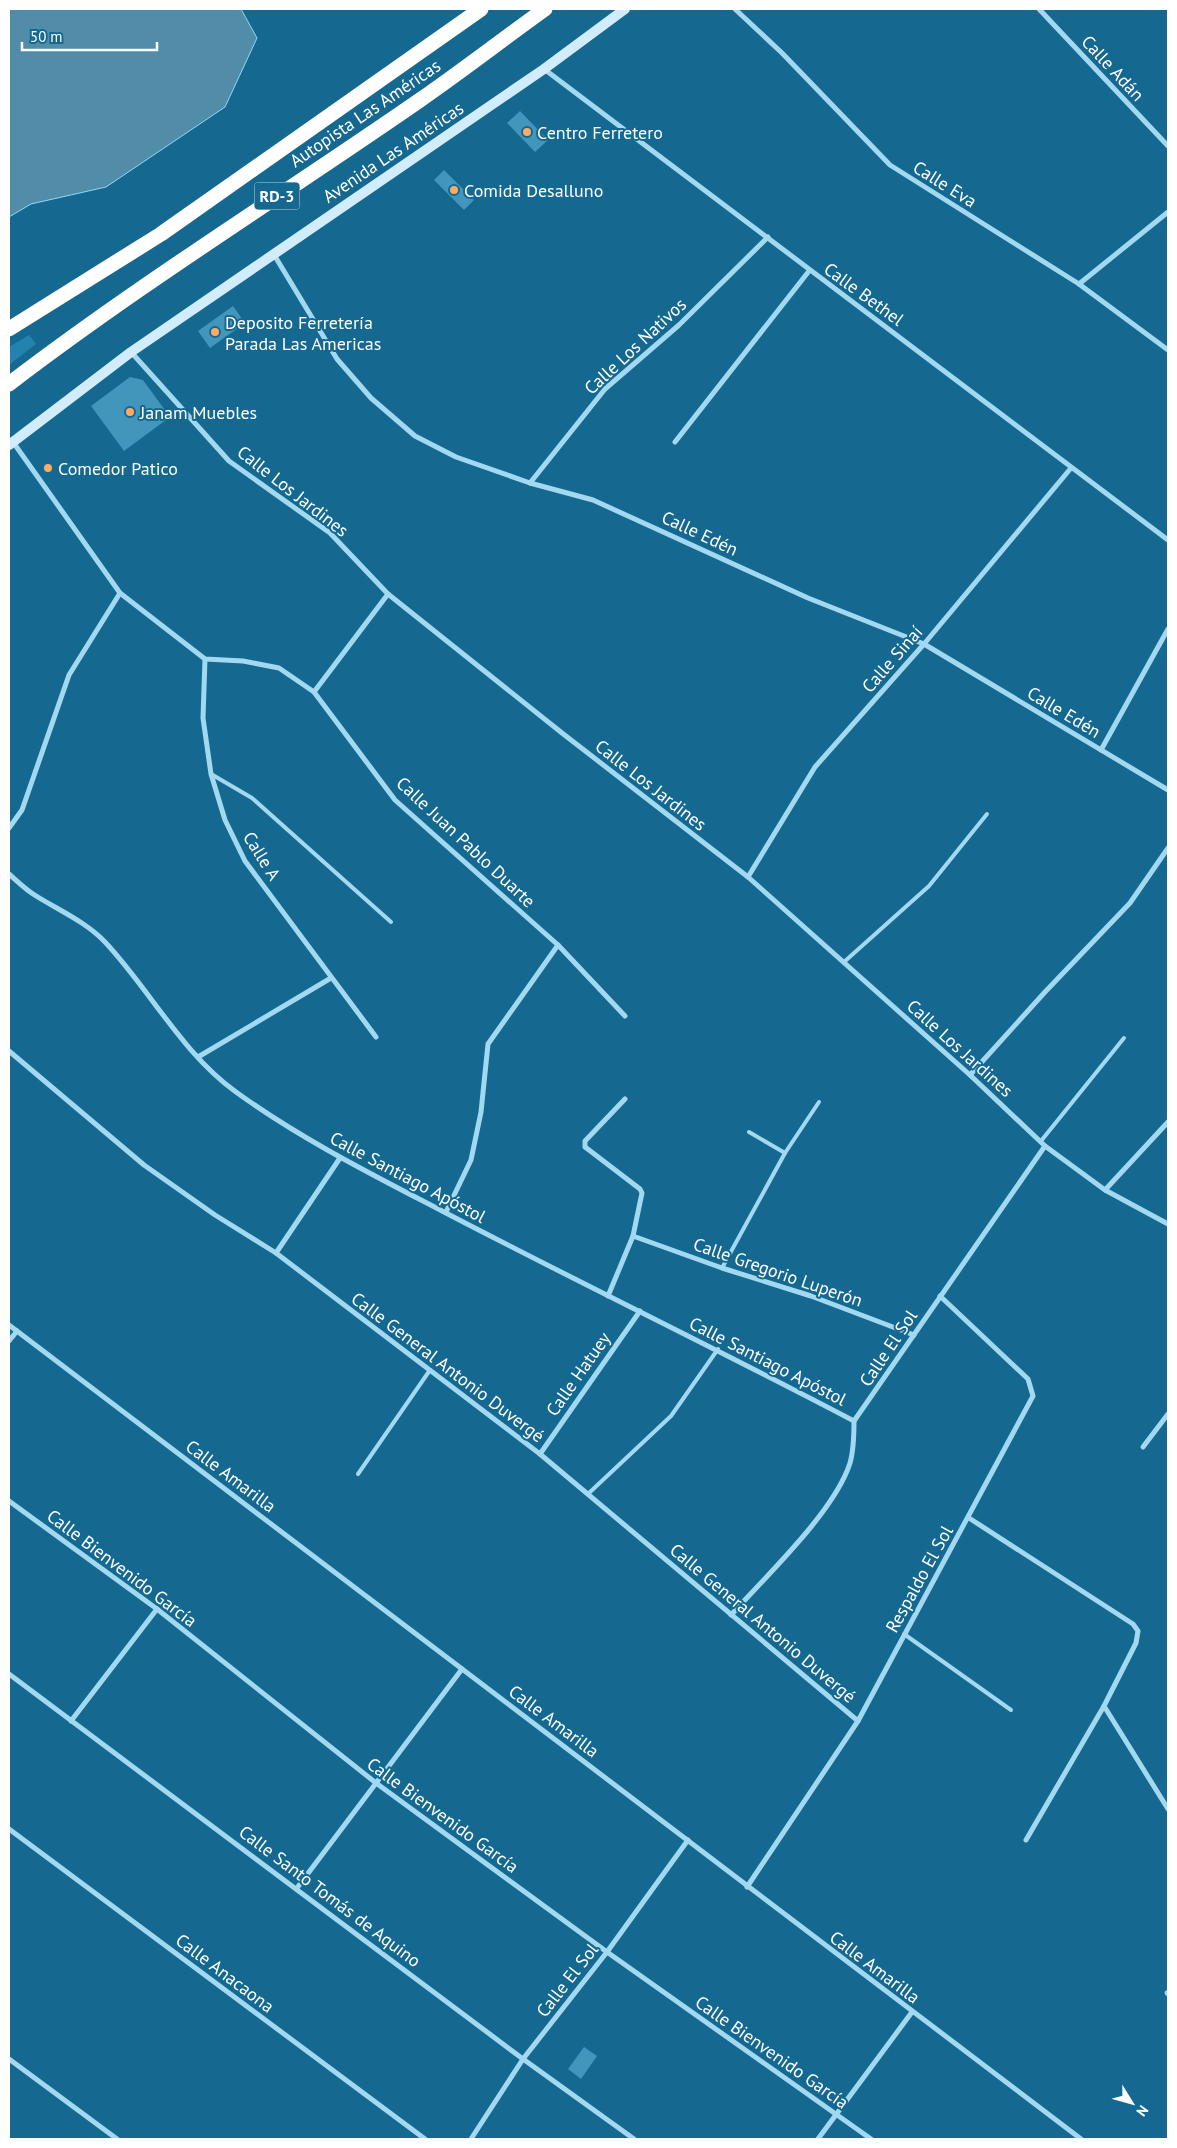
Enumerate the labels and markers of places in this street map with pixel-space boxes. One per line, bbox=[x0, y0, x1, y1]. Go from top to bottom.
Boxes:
place label: Centro Ferretero bbox=[537, 121, 663, 144]
marker: Centro Ferretero bbox=[521, 126, 533, 138]
place label: Comida Desalluno bbox=[464, 179, 603, 202]
marker: Comida Desalluno bbox=[448, 184, 460, 196]
place label: Deposito Ferretería Parada Las Americas bbox=[225, 311, 381, 355]
marker: Deposito Ferretería Parada Las Americas bbox=[209, 326, 221, 338]
place label: Janam Muebles bbox=[139, 401, 257, 424]
marker: Janam Muebles bbox=[124, 406, 136, 418]
place label: Comedor Patico bbox=[58, 457, 178, 480]
marker: Comedor Patico bbox=[42, 462, 54, 474]

